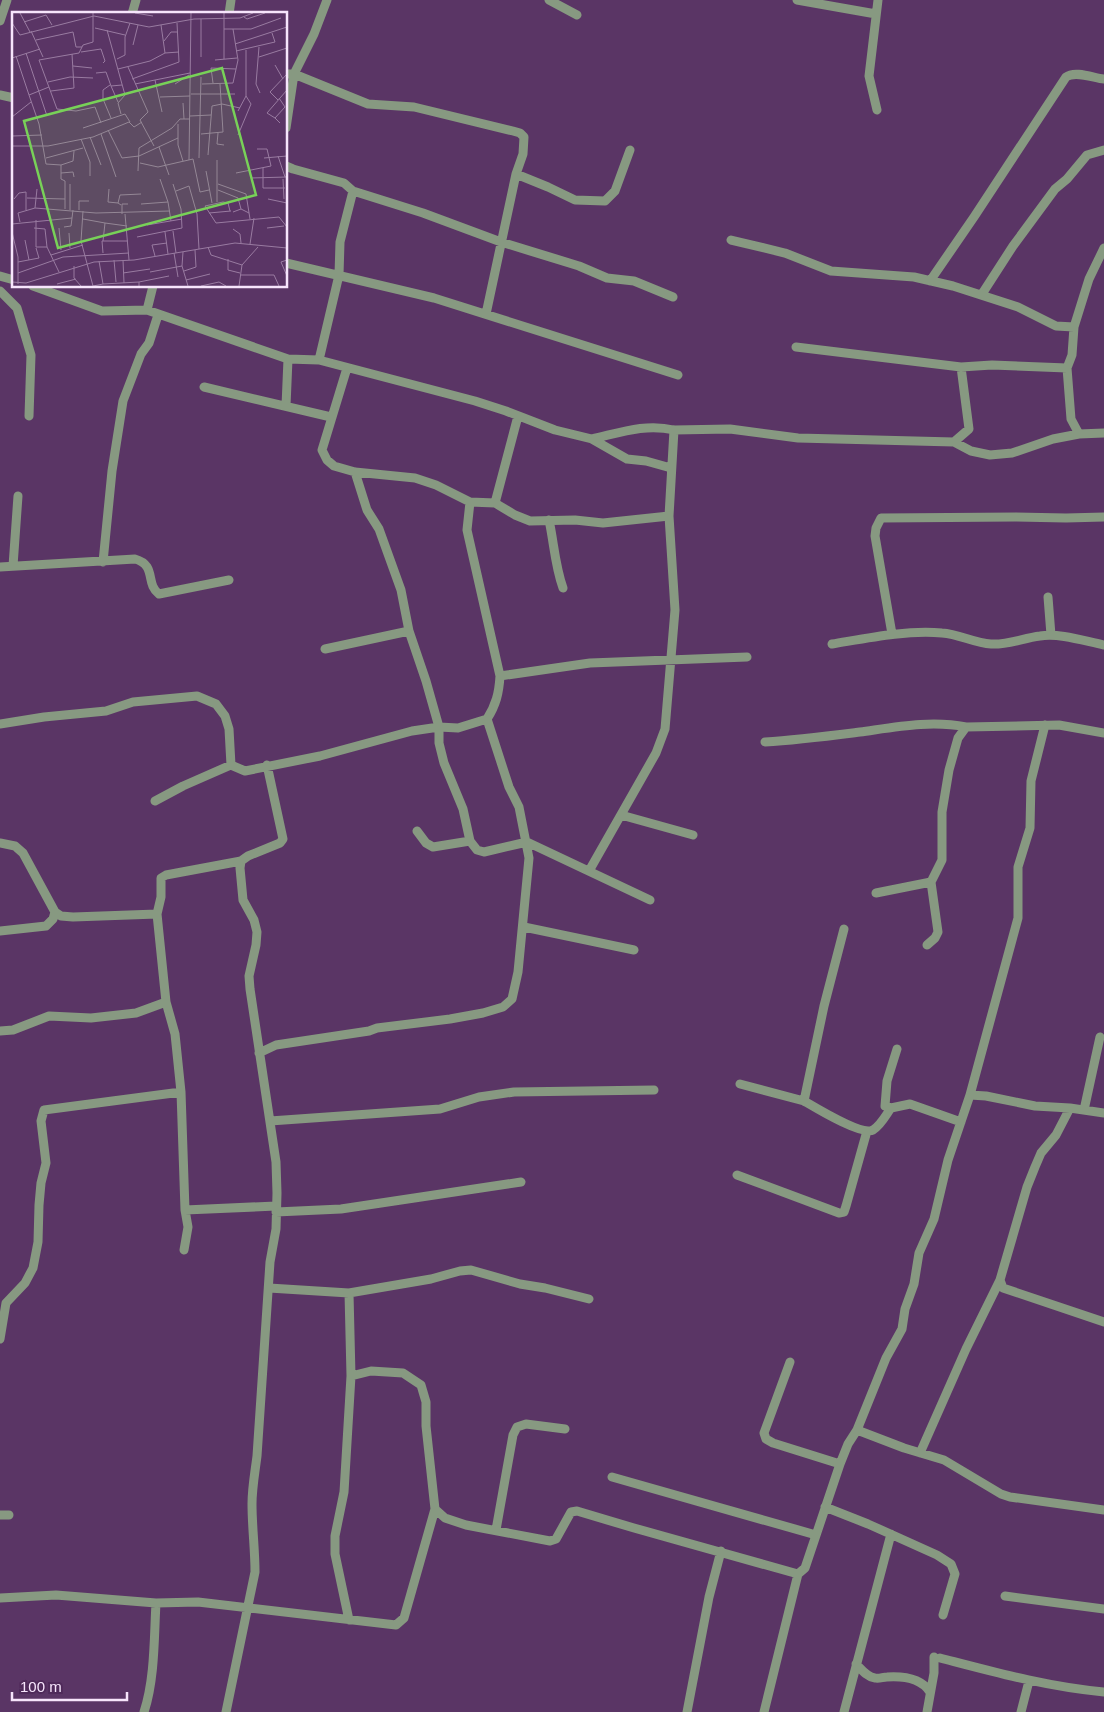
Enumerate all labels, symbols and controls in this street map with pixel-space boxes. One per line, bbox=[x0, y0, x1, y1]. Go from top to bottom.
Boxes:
inset map bbox=[12, 12, 288, 288]
scale bar bbox=[12, 1670, 128, 1702]
text: 100 m bbox=[20, 1678, 62, 1695]

